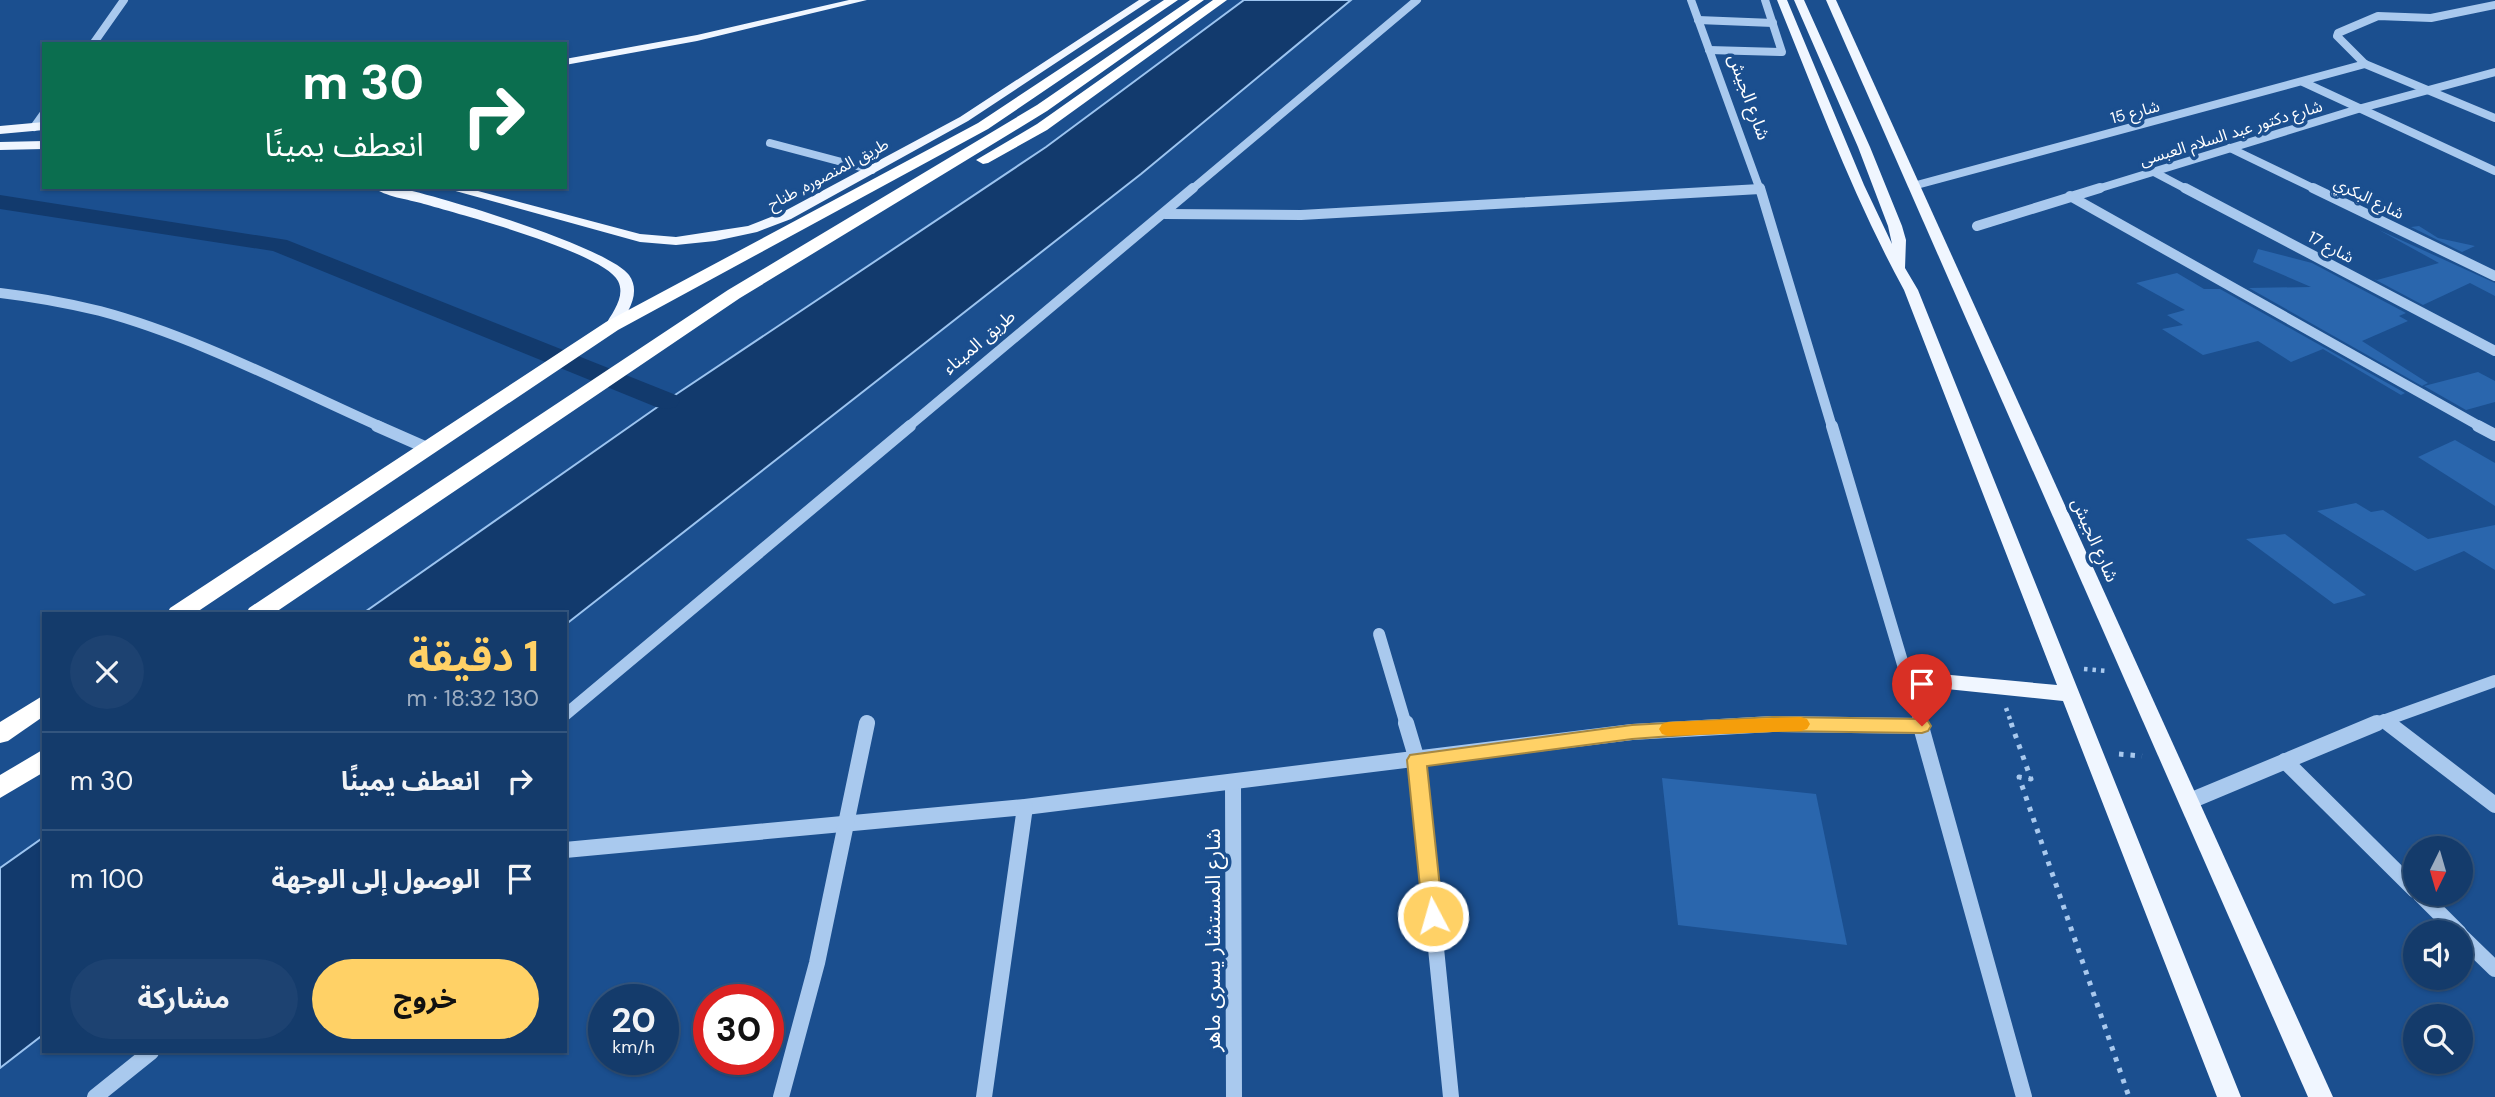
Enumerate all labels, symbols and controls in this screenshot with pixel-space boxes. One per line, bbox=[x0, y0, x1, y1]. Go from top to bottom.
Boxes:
text: 30 m bbox=[302, 50, 424, 114]
street label: شارع الجيش bbox=[1720, 51, 1776, 144]
icon: right bbox=[448, 70, 539, 161]
street label: شارع 15 bbox=[2108, 95, 2162, 131]
street label: شارع دكتور عبد السلام العبسى bbox=[2137, 95, 2325, 173]
text: انعطف يمينًا bbox=[264, 124, 424, 166]
street label: طريق المنصوره, طناح bbox=[764, 133, 893, 217]
street label: شارع البكري bbox=[2330, 172, 2408, 226]
street label: شارع 17 bbox=[2303, 226, 2358, 270]
street label: طريق الميناء bbox=[937, 304, 1021, 380]
street label: شارع الجيش bbox=[2064, 494, 2124, 587]
text: 1 دقيقة bbox=[408, 629, 539, 684]
button: close bbox=[70, 635, 144, 709]
pin bbox=[1892, 654, 1952, 726]
icon: arrive bbox=[1903, 665, 1941, 703]
text: 130 m · 18:32 bbox=[406, 683, 539, 713]
icon: right bbox=[501, 762, 539, 800]
text: 30 m bbox=[70, 764, 133, 798]
text: انعطف يمينًا bbox=[341, 764, 480, 798]
street label: شارع المستشار يسرى ماهر bbox=[1199, 828, 1228, 1053]
north arrow bbox=[2403, 836, 2473, 906]
map controls bbox=[2403, 836, 2473, 1074]
icon: arrive bbox=[501, 860, 539, 898]
text: 100 m bbox=[70, 862, 144, 896]
text: الوصول إلى الوجهة bbox=[271, 862, 480, 896]
position arrow bbox=[1396, 879, 1470, 953]
button: sound bbox=[2403, 920, 2473, 990]
button: مشاركة bbox=[70, 959, 298, 1039]
button: خروج bbox=[312, 959, 539, 1039]
speed limit sign: 30 bbox=[693, 984, 784, 1075]
text: 20 bbox=[611, 997, 656, 1043]
button: search bbox=[2403, 1004, 2473, 1074]
text: km/h bbox=[612, 1035, 655, 1059]

